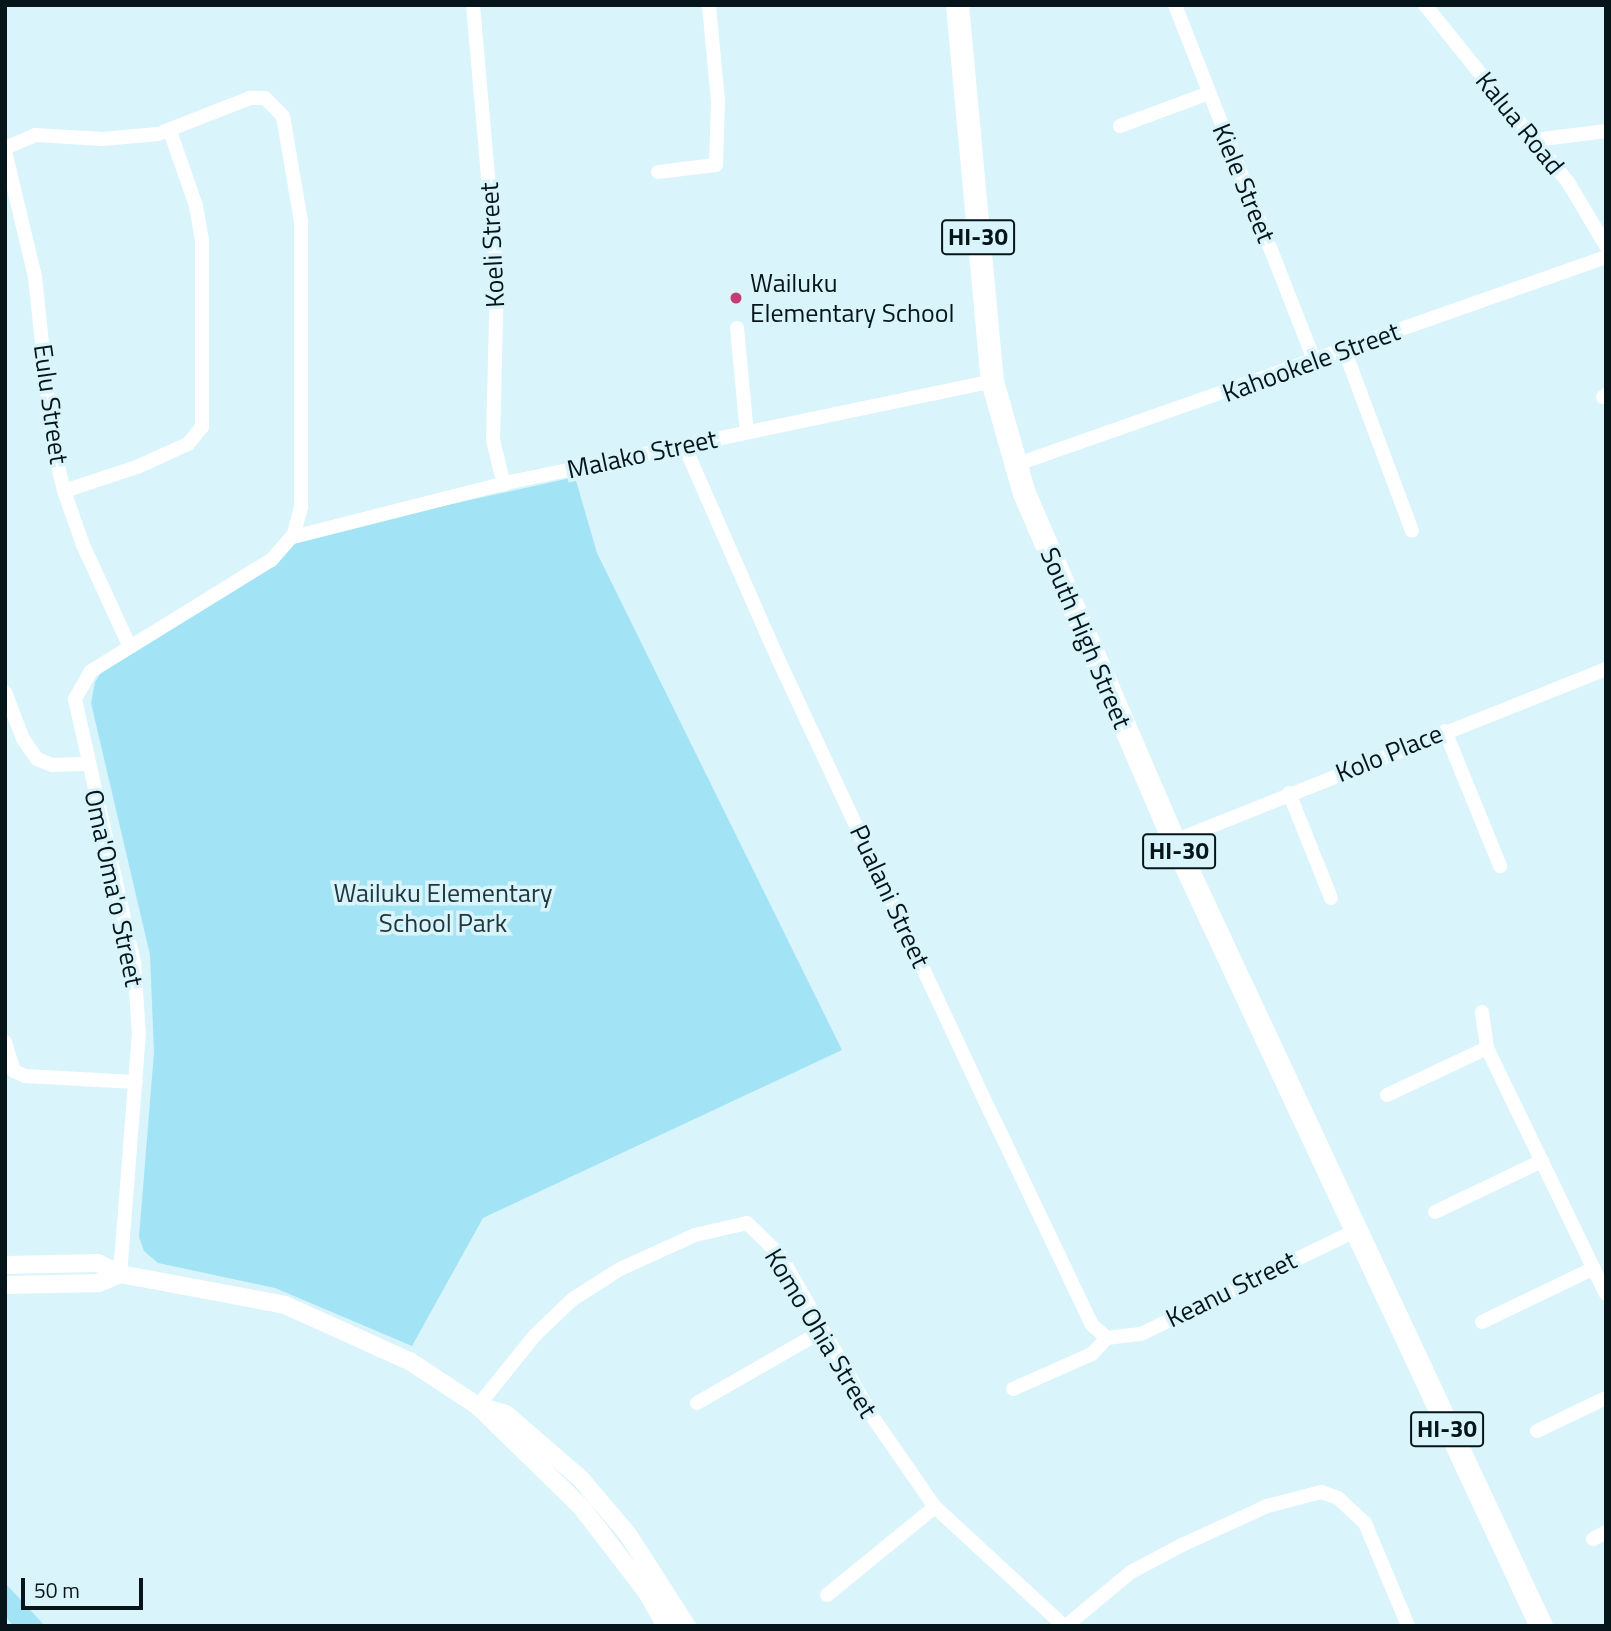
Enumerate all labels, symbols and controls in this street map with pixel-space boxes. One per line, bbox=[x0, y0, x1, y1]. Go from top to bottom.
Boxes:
street label: Kalua Road bbox=[1469, 66, 1571, 180]
street label: Kiele Street bbox=[1206, 119, 1282, 247]
street label: Koeli Street bbox=[473, 181, 511, 309]
road number: HI-30 bbox=[940, 216, 1016, 258]
place label: Wailuku Elementary School bbox=[750, 267, 955, 328]
marker: Wailuku Elementary School bbox=[728, 290, 744, 306]
street label: Kahookele Street bbox=[1218, 315, 1404, 409]
street label: Eulu Street bbox=[27, 342, 75, 466]
street label: Malako Street bbox=[564, 423, 720, 485]
street label: South High Street bbox=[1034, 543, 1138, 733]
street label: Kolo Place bbox=[1331, 717, 1447, 789]
street label: Oma'Oma'o Street bbox=[78, 787, 150, 989]
street label: Pualani Street bbox=[843, 820, 937, 972]
road number: HI-30 bbox=[1140, 830, 1218, 872]
park label: Wailuku Elementary School Park bbox=[333, 877, 553, 938]
street label: Komo Ohia Street bbox=[758, 1243, 884, 1423]
street label: Keanu Street bbox=[1161, 1244, 1301, 1334]
road number: HI-30 bbox=[1408, 1408, 1486, 1450]
scale bar bbox=[24, 1564, 147, 1608]
text: 50 m bbox=[34, 1574, 80, 1606]

